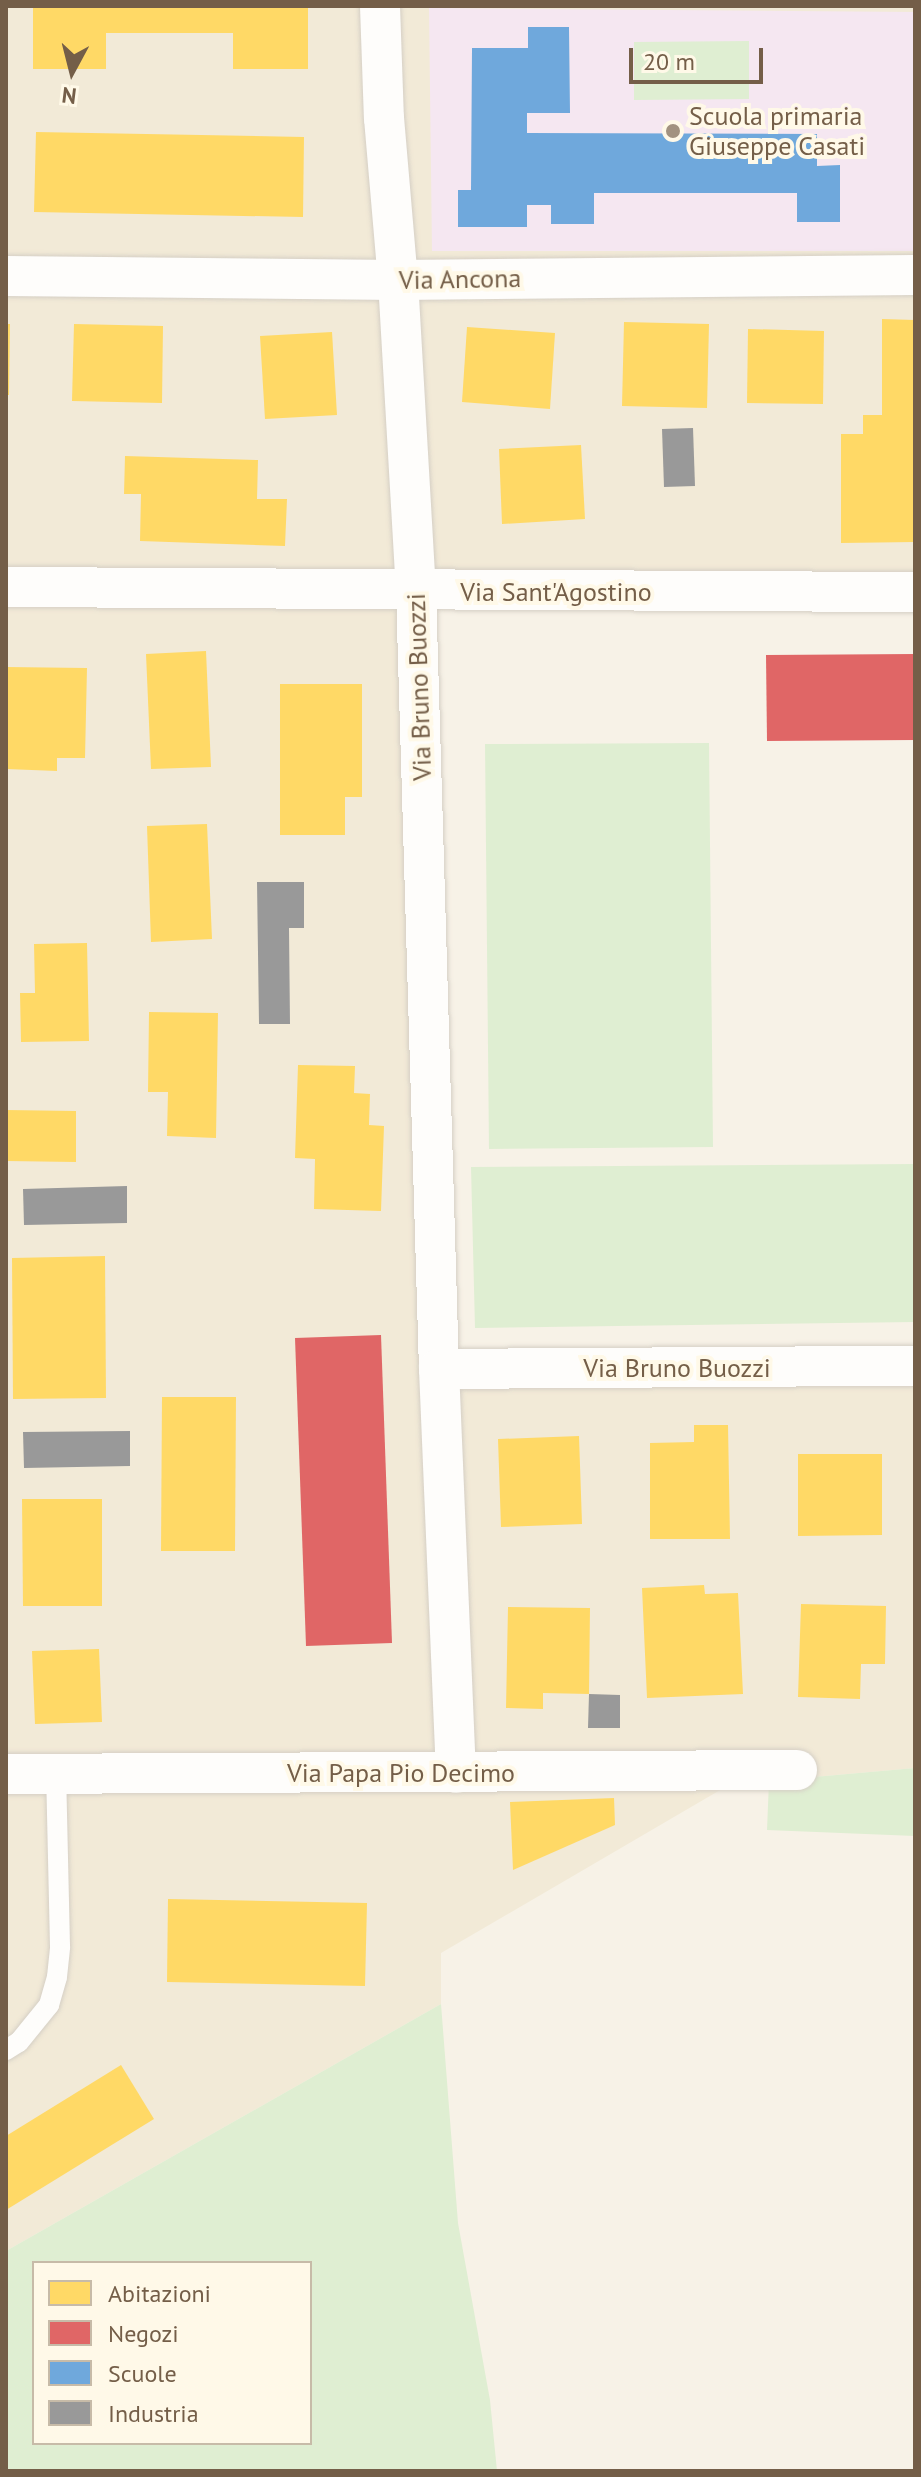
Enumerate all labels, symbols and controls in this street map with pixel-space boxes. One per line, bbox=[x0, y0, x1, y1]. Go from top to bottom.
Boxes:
north arrow bbox=[32, 32, 112, 112]
scale bar bbox=[633, 32, 767, 82]
text: 20 m bbox=[643, 46, 695, 77]
text: N bbox=[60, 81, 78, 111]
place label: Scuola primaria Giuseppe Casati bbox=[689, 100, 865, 162]
marker: Scuola primaria Giuseppe Casati bbox=[664, 122, 682, 140]
street label: Via Ancona bbox=[398, 262, 522, 296]
street label: Via Sant'Agostino bbox=[460, 576, 652, 608]
street label: Via Bruno Buozzi bbox=[400, 593, 438, 781]
street label: Via Bruno Buozzi bbox=[583, 1352, 771, 1384]
street label: Via Papa Pio Decimo bbox=[287, 1757, 515, 1789]
legend bbox=[32, 2261, 312, 2445]
text: Abitazioni bbox=[108, 2278, 211, 2309]
text: Negozi bbox=[108, 2318, 179, 2349]
text: Scuole bbox=[108, 2358, 177, 2389]
text: Industria bbox=[108, 2398, 199, 2429]

